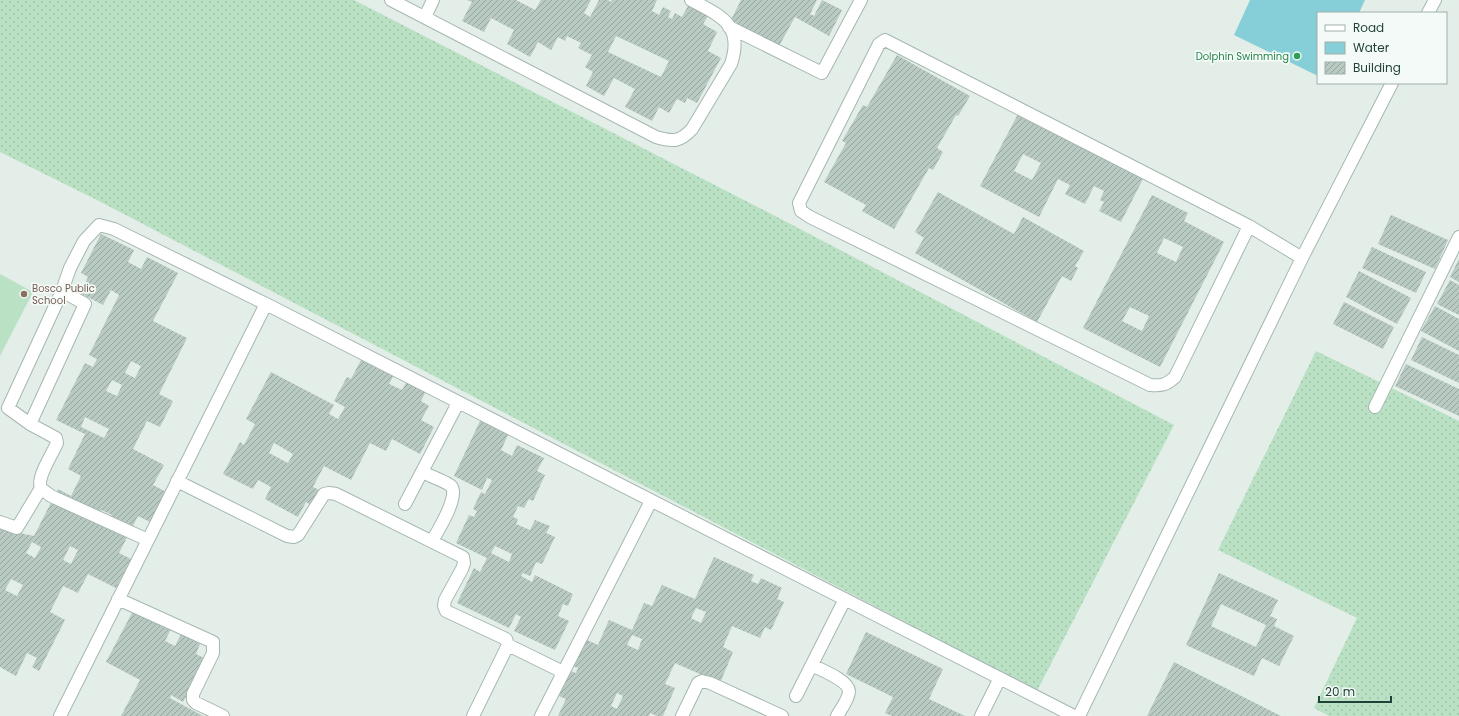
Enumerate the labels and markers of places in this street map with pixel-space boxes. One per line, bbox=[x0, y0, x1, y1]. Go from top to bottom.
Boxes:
place label: Dolphin Swimming bbox=[1196, 49, 1289, 64]
marker: Dolphin Swimming bbox=[1292, 51, 1302, 61]
place label: Bosco Public School bbox=[32, 281, 95, 308]
marker: Bosco Public School bbox=[19, 289, 29, 299]

